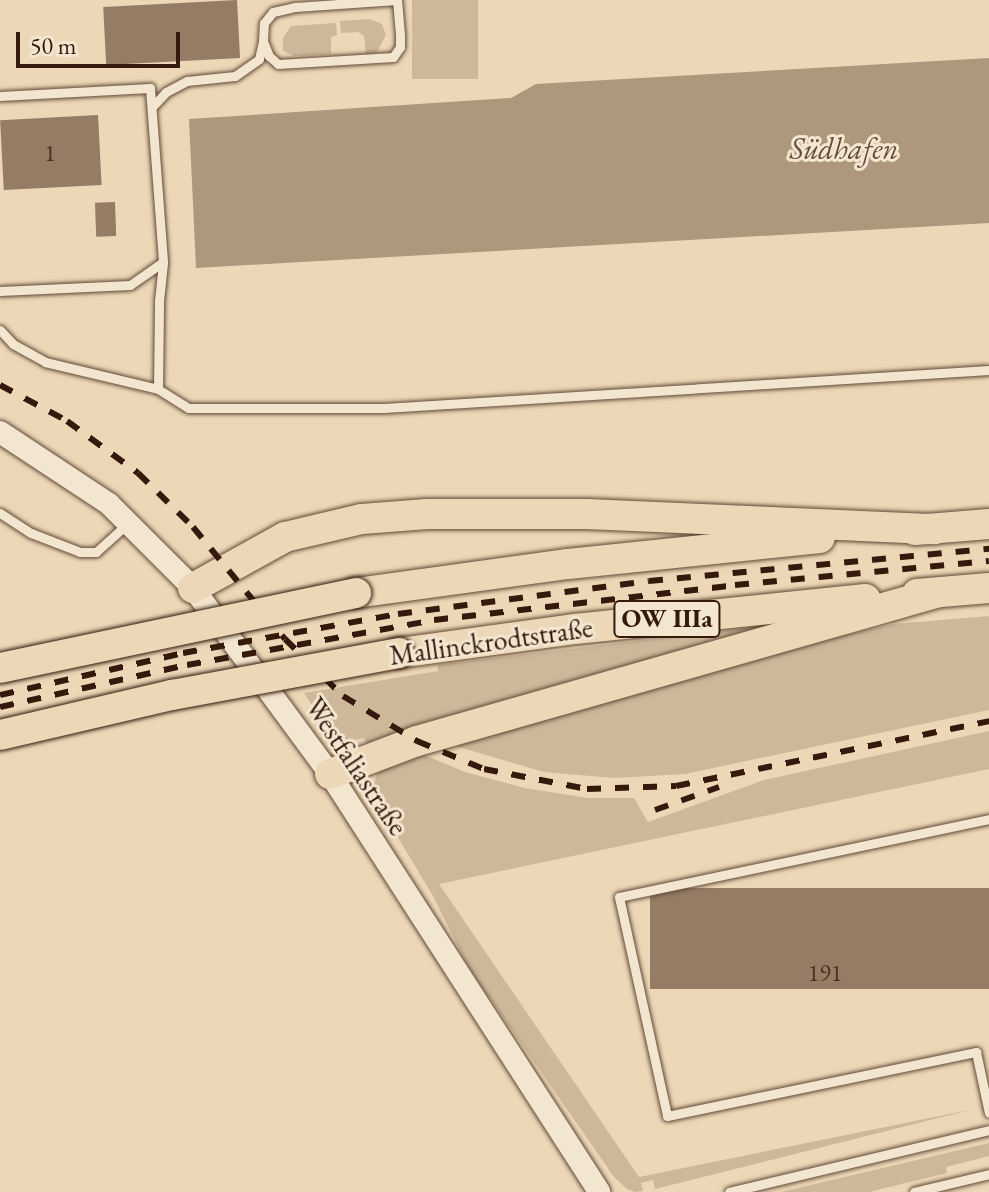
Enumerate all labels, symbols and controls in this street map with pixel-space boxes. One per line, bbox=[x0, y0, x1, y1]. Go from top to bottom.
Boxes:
scale bar bbox=[20, 16, 184, 66]
text: 50 m bbox=[30, 30, 77, 61]
water label: Südhafen bbox=[790, 131, 898, 167]
house number: 1 bbox=[44, 139, 56, 167]
road number: OW IIIa bbox=[613, 597, 721, 641]
street label: Mallinckrodtstraße bbox=[387, 610, 595, 672]
street label: Westfaliastraße bbox=[299, 691, 415, 841]
house number: 191 bbox=[808, 959, 842, 987]

